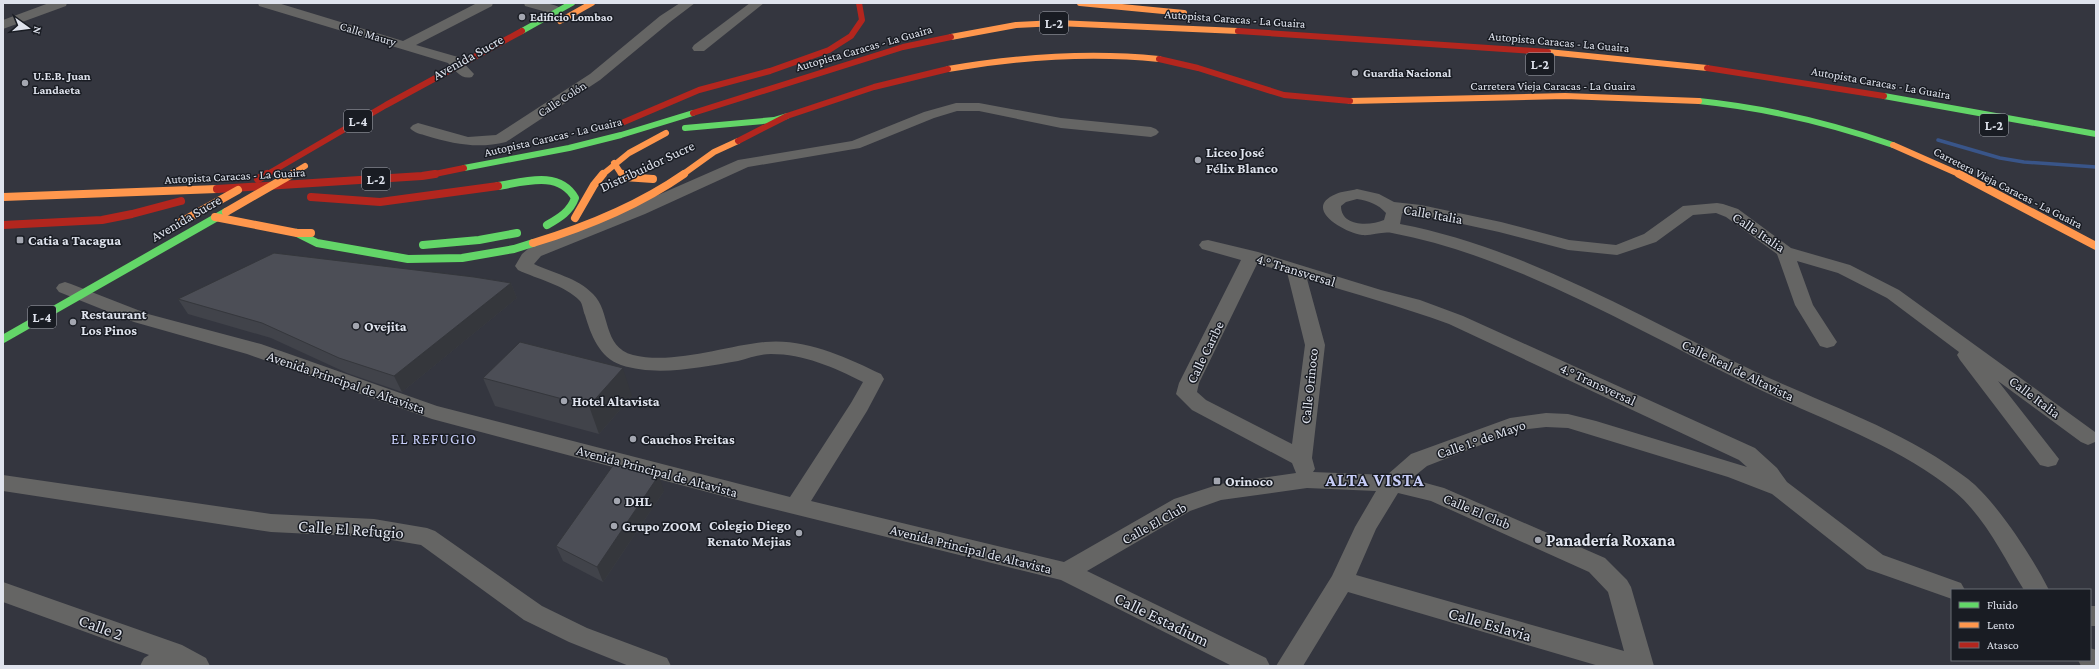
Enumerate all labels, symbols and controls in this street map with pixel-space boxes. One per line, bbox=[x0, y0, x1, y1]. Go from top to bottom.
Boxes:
street label: Autopista Caracas - La Guaira bbox=[1164, 7, 1306, 31]
north arrow bbox=[8, 8, 48, 48]
place label: Edificio Lombao bbox=[530, 10, 613, 24]
marker: Edificio Lombao bbox=[517, 12, 527, 22]
road number: L-2 bbox=[1040, 12, 1068, 34]
street label: Calle Maury bbox=[338, 19, 398, 49]
street label: Autopista Caracas - La Guaira bbox=[794, 22, 934, 74]
text: N bbox=[31, 25, 44, 36]
street label: Autopista Caracas - La Guaira bbox=[1488, 29, 1630, 55]
street label: Avenida Sucre bbox=[430, 31, 506, 83]
road number: L-2 bbox=[1526, 53, 1554, 75]
street label: Autopista Caracas - La Guaira bbox=[1810, 64, 1952, 102]
place label: Guardia Nacional bbox=[1363, 66, 1452, 80]
marker: Guardia Nacional bbox=[1350, 68, 1360, 78]
place label: U.E.B. Juan Landaeta bbox=[33, 69, 91, 97]
marker: U.E.B. Juan Landaeta bbox=[20, 78, 30, 88]
street label: Calle Colón bbox=[535, 78, 589, 120]
street label: Carretera Vieja Caracas - La Guaira bbox=[1470, 79, 1636, 93]
road number: L-4 bbox=[344, 110, 372, 132]
street label: Autopista Caracas - La Guaira bbox=[483, 114, 624, 160]
road number: L-2 bbox=[1980, 114, 2008, 136]
street label: Distribuidor Sucre bbox=[597, 137, 697, 195]
place label: Liceo José Félix Blanco bbox=[1206, 144, 1278, 176]
street label: Carretera Vieja Caracas - La Guaira bbox=[1931, 144, 2085, 232]
marker: Liceo José Félix Blanco bbox=[1193, 155, 1203, 165]
street label: Autopista Caracas - La Guaira bbox=[164, 165, 306, 187]
road number: L-2 bbox=[362, 168, 390, 190]
street label: Avenida Sucre bbox=[148, 191, 224, 245]
street label: Calle Italia bbox=[1402, 201, 1464, 227]
street label: Calle Italia bbox=[1730, 209, 1789, 256]
place label: Catia a Tacagua bbox=[28, 232, 121, 248]
marker: Catia a Tacagua bbox=[15, 235, 25, 245]
street label: 4.° Transversal bbox=[1255, 250, 1338, 290]
road number: L-4 bbox=[28, 306, 56, 328]
place label: Restaurant Los Pinos bbox=[81, 306, 147, 338]
marker: Restaurant Los Pinos bbox=[68, 317, 78, 327]
place label: Ovejita bbox=[364, 318, 407, 335]
street label: Calle Caribe bbox=[1183, 318, 1227, 386]
marker: Ovejita bbox=[351, 321, 361, 331]
street label: Calle Real de Altavista bbox=[1679, 336, 1797, 404]
street label: Avenida Principal de Altavista bbox=[265, 347, 428, 417]
street label: Calle Orinoco bbox=[1297, 347, 1321, 425]
street label: 4.° Transversal bbox=[1558, 359, 1639, 409]
street label: Calle Italia bbox=[2006, 373, 2064, 422]
place label: Hotel Altavista bbox=[572, 393, 660, 409]
marker: Hotel Altavista bbox=[559, 396, 569, 406]
street label: Calle 1.° de Mayo bbox=[1434, 416, 1528, 462]
district label: EL REFUGIO bbox=[391, 431, 477, 447]
place label: Cauchos Freitas bbox=[641, 431, 735, 447]
marker: Cauchos Freitas bbox=[628, 434, 638, 444]
street label: Avenida Principal de Altavista bbox=[575, 442, 740, 500]
district label: ALTA VISTA bbox=[1324, 470, 1425, 490]
place label: Orinoco bbox=[1225, 473, 1273, 489]
marker: Orinoco bbox=[1212, 476, 1222, 486]
street label: Calle El Club bbox=[1441, 490, 1513, 532]
place label: DHL bbox=[625, 493, 652, 509]
marker: DHL bbox=[612, 496, 622, 506]
street label: Calle El Club bbox=[1119, 499, 1189, 547]
street label: Calle El Refugio bbox=[297, 516, 405, 543]
place label: Colegio Diego Renato Mejias bbox=[707, 517, 791, 550]
place label: Grupo ZOOM bbox=[622, 518, 701, 534]
marker: Grupo ZOOM bbox=[609, 521, 619, 531]
street label: Avenida Principal de Altavista bbox=[889, 521, 1054, 577]
marker: Colegio Diego Renato Mejias bbox=[794, 528, 804, 538]
place label: Panadería Roxana bbox=[1546, 531, 1676, 550]
marker: Panadería Roxana bbox=[1533, 535, 1543, 545]
street label: Calle Estadium bbox=[1111, 588, 1212, 651]
legend bbox=[1951, 589, 2091, 661]
text: Fluido bbox=[1987, 598, 2018, 612]
street label: Calle Eslavia bbox=[1446, 604, 1534, 645]
street label: Calle 2 bbox=[76, 611, 125, 644]
text: Lento bbox=[1987, 618, 2015, 632]
text: Atasco bbox=[1987, 638, 2019, 652]

